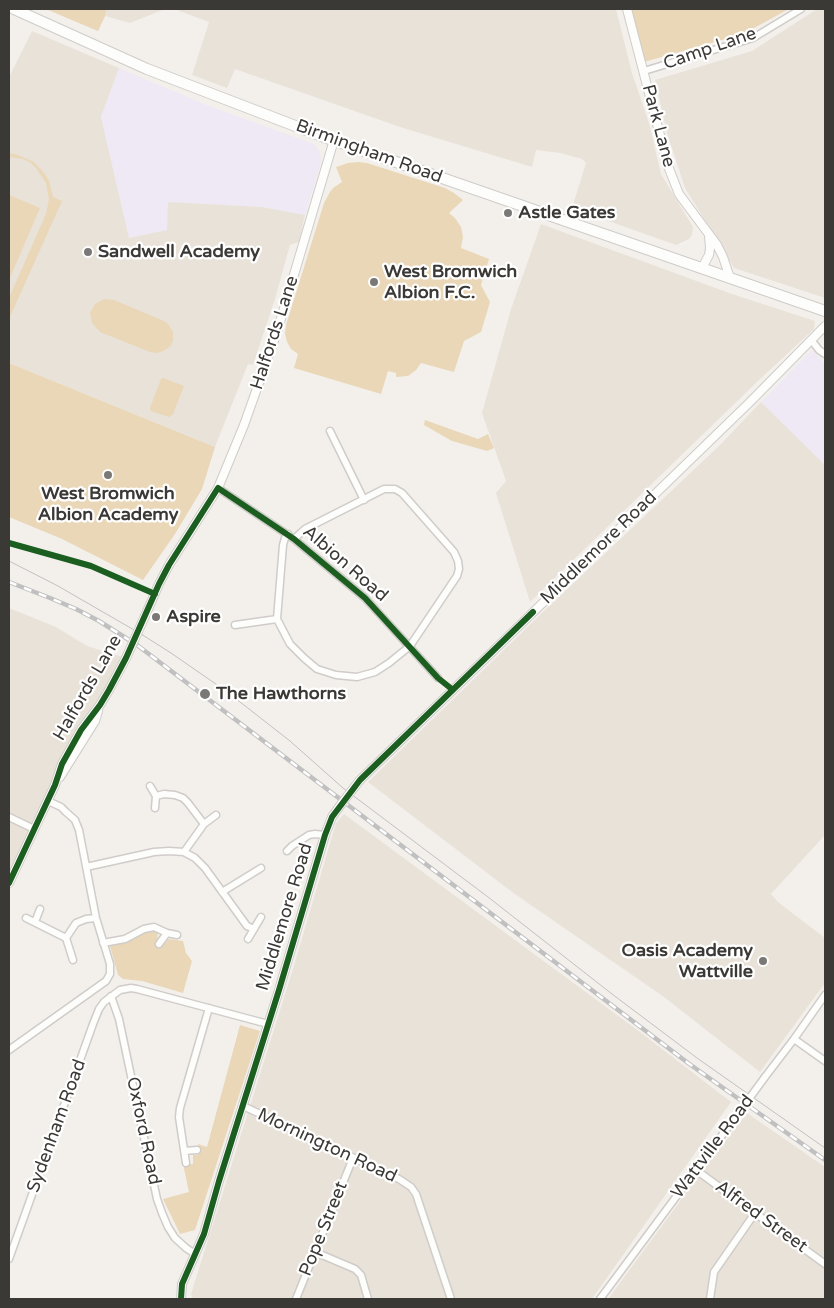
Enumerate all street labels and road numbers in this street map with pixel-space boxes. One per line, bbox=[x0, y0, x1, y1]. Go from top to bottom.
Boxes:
street label: Camp Lane bbox=[661, 23, 759, 75]
street label: Park Lane bbox=[637, 82, 679, 170]
street label: Birmingham Road bbox=[293, 115, 445, 189]
street label: Halfords Lane bbox=[246, 273, 304, 393]
street label: Middlemore Road bbox=[536, 487, 662, 609]
street label: Albion Road bbox=[298, 521, 392, 607]
street label: Halfords Lane bbox=[49, 631, 127, 745]
street label: Middlemore Road bbox=[252, 841, 318, 993]
street label: Sydenham Road bbox=[23, 1056, 91, 1196]
street label: Oxford Road bbox=[121, 1075, 165, 1187]
street label: Wattville Road bbox=[667, 1091, 759, 1203]
street label: Mornington Road bbox=[254, 1104, 400, 1188]
street label: Alfred Street bbox=[711, 1176, 811, 1258]
street label: Pope Street bbox=[295, 1178, 353, 1280]

